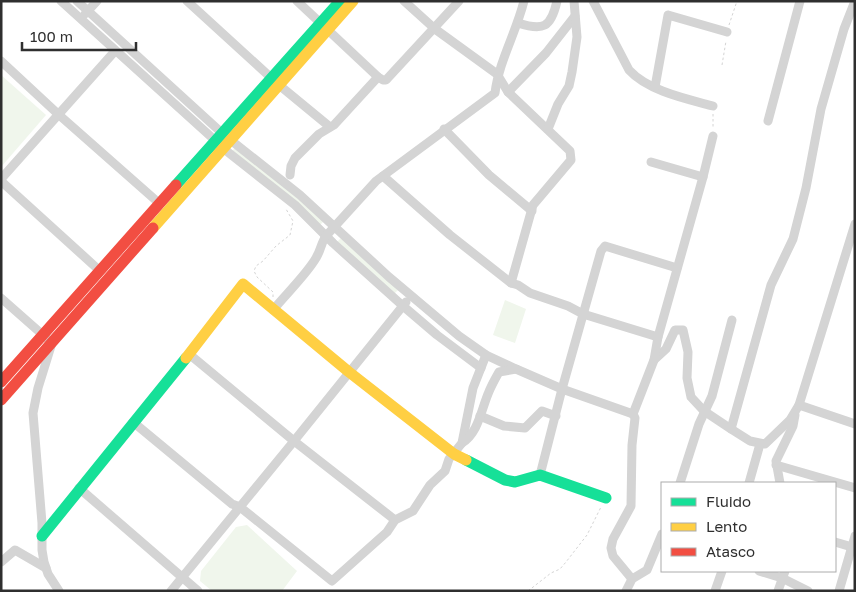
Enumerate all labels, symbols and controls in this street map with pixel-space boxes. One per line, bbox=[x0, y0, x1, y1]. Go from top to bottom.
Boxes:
scale bar bbox=[22, 20, 136, 52]
text: 100 m bbox=[30, 27, 73, 45]
legend bbox=[661, 482, 836, 572]
text: Fluido bbox=[706, 492, 751, 510]
text: Lento bbox=[706, 517, 747, 535]
text: Atasco bbox=[706, 542, 755, 560]

